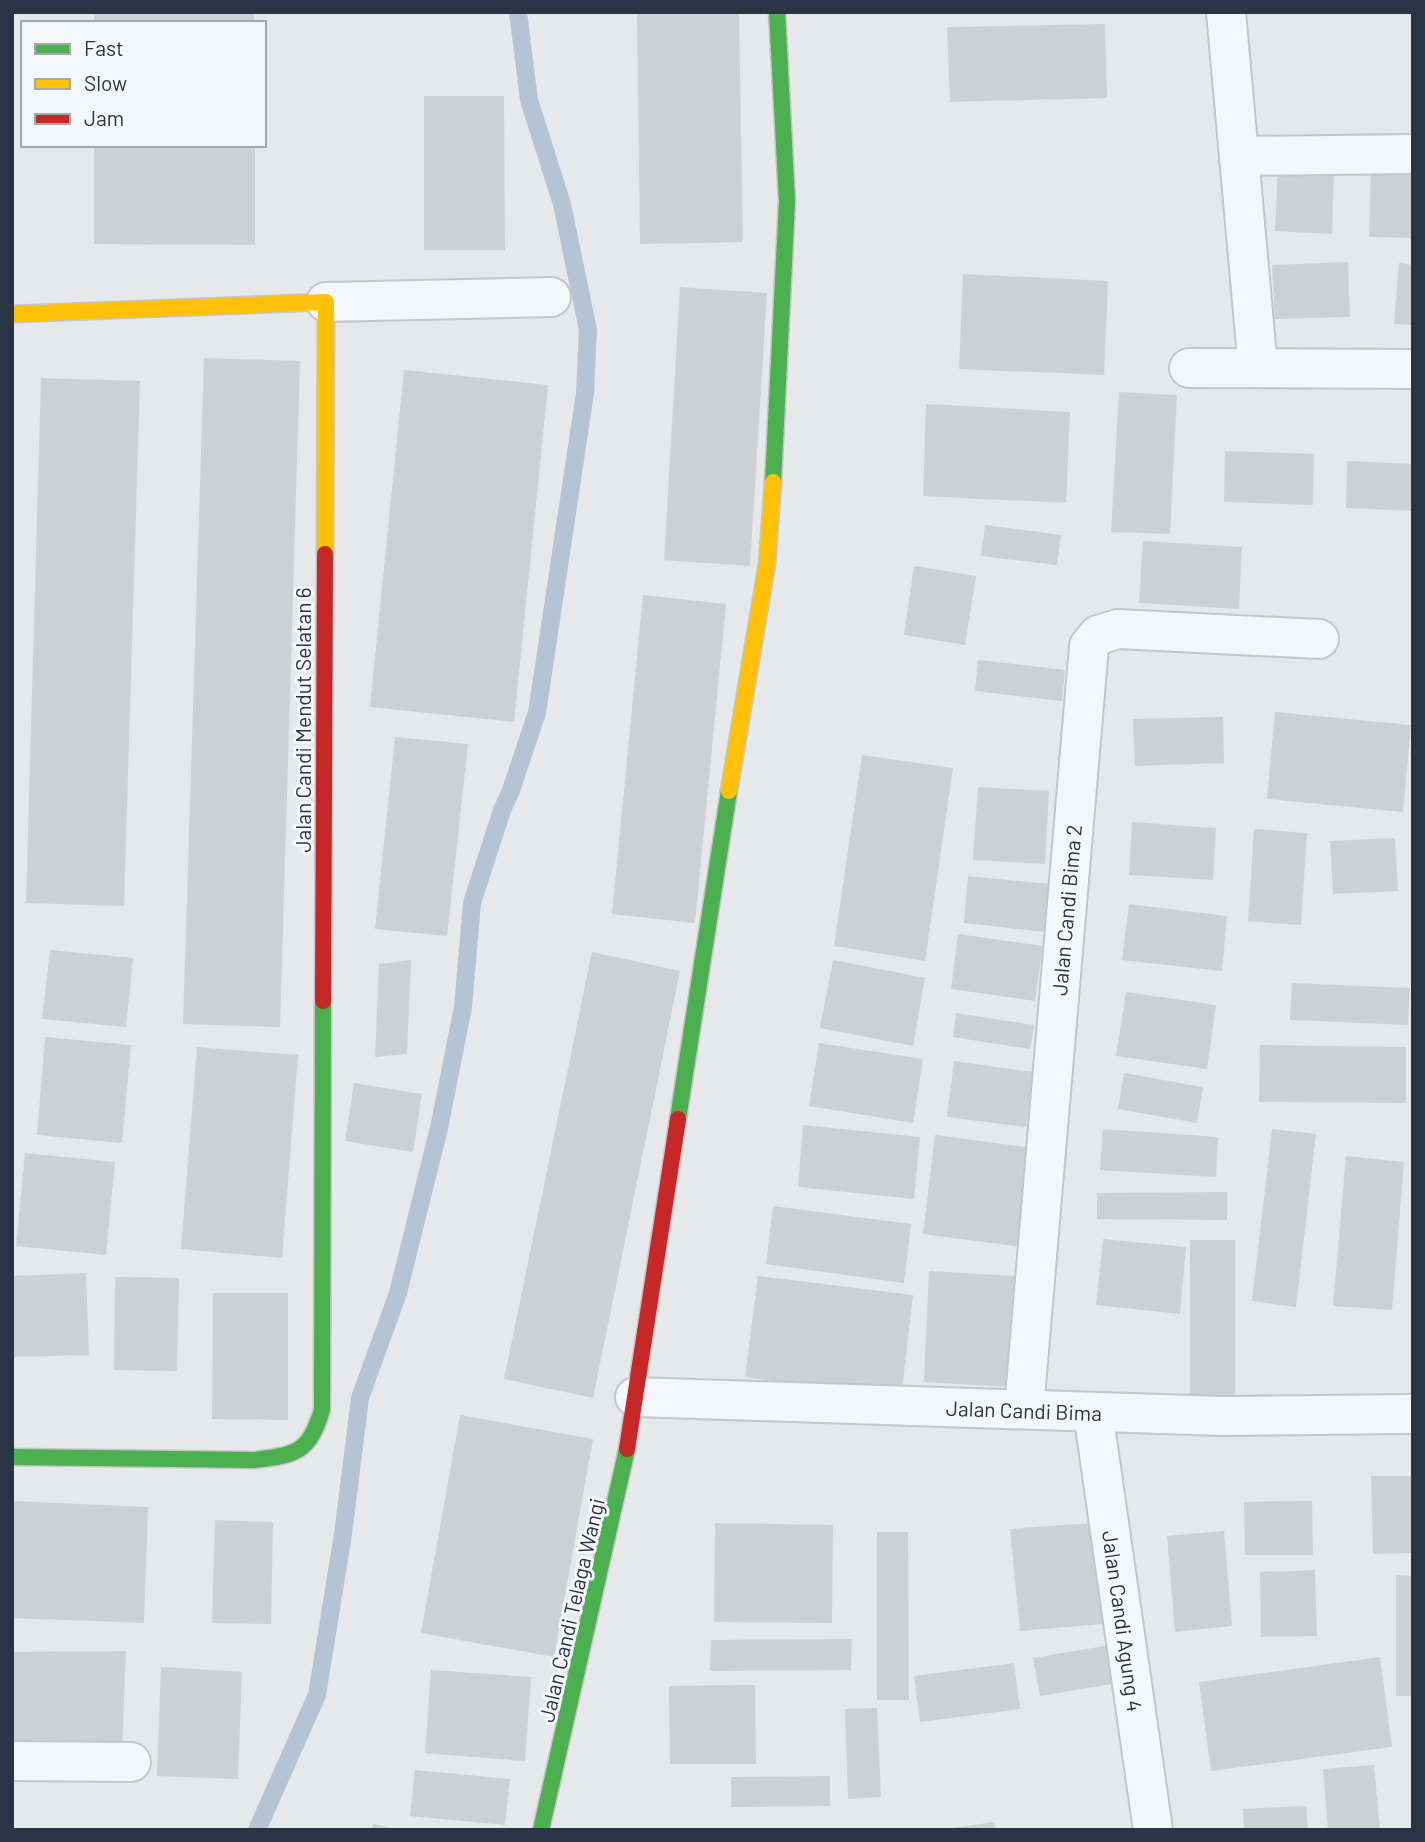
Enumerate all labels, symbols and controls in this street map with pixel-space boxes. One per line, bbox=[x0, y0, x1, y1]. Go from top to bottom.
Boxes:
legend bbox=[21, 21, 266, 147]
text: Fast bbox=[84, 35, 124, 60]
text: Slow bbox=[84, 70, 127, 95]
text: Jam bbox=[84, 105, 124, 130]
street label: Jalan Candi Mendut Selatan 6 bbox=[290, 587, 315, 853]
street label: Jalan Candi Bima 2 bbox=[1046, 823, 1086, 997]
street label: Jalan Candi Bima bbox=[946, 1395, 1102, 1425]
street label: Jalan Candi Telaga Wangi bbox=[533, 1496, 609, 1724]
street label: Jalan Candi Agung 4 bbox=[1098, 1529, 1148, 1713]

